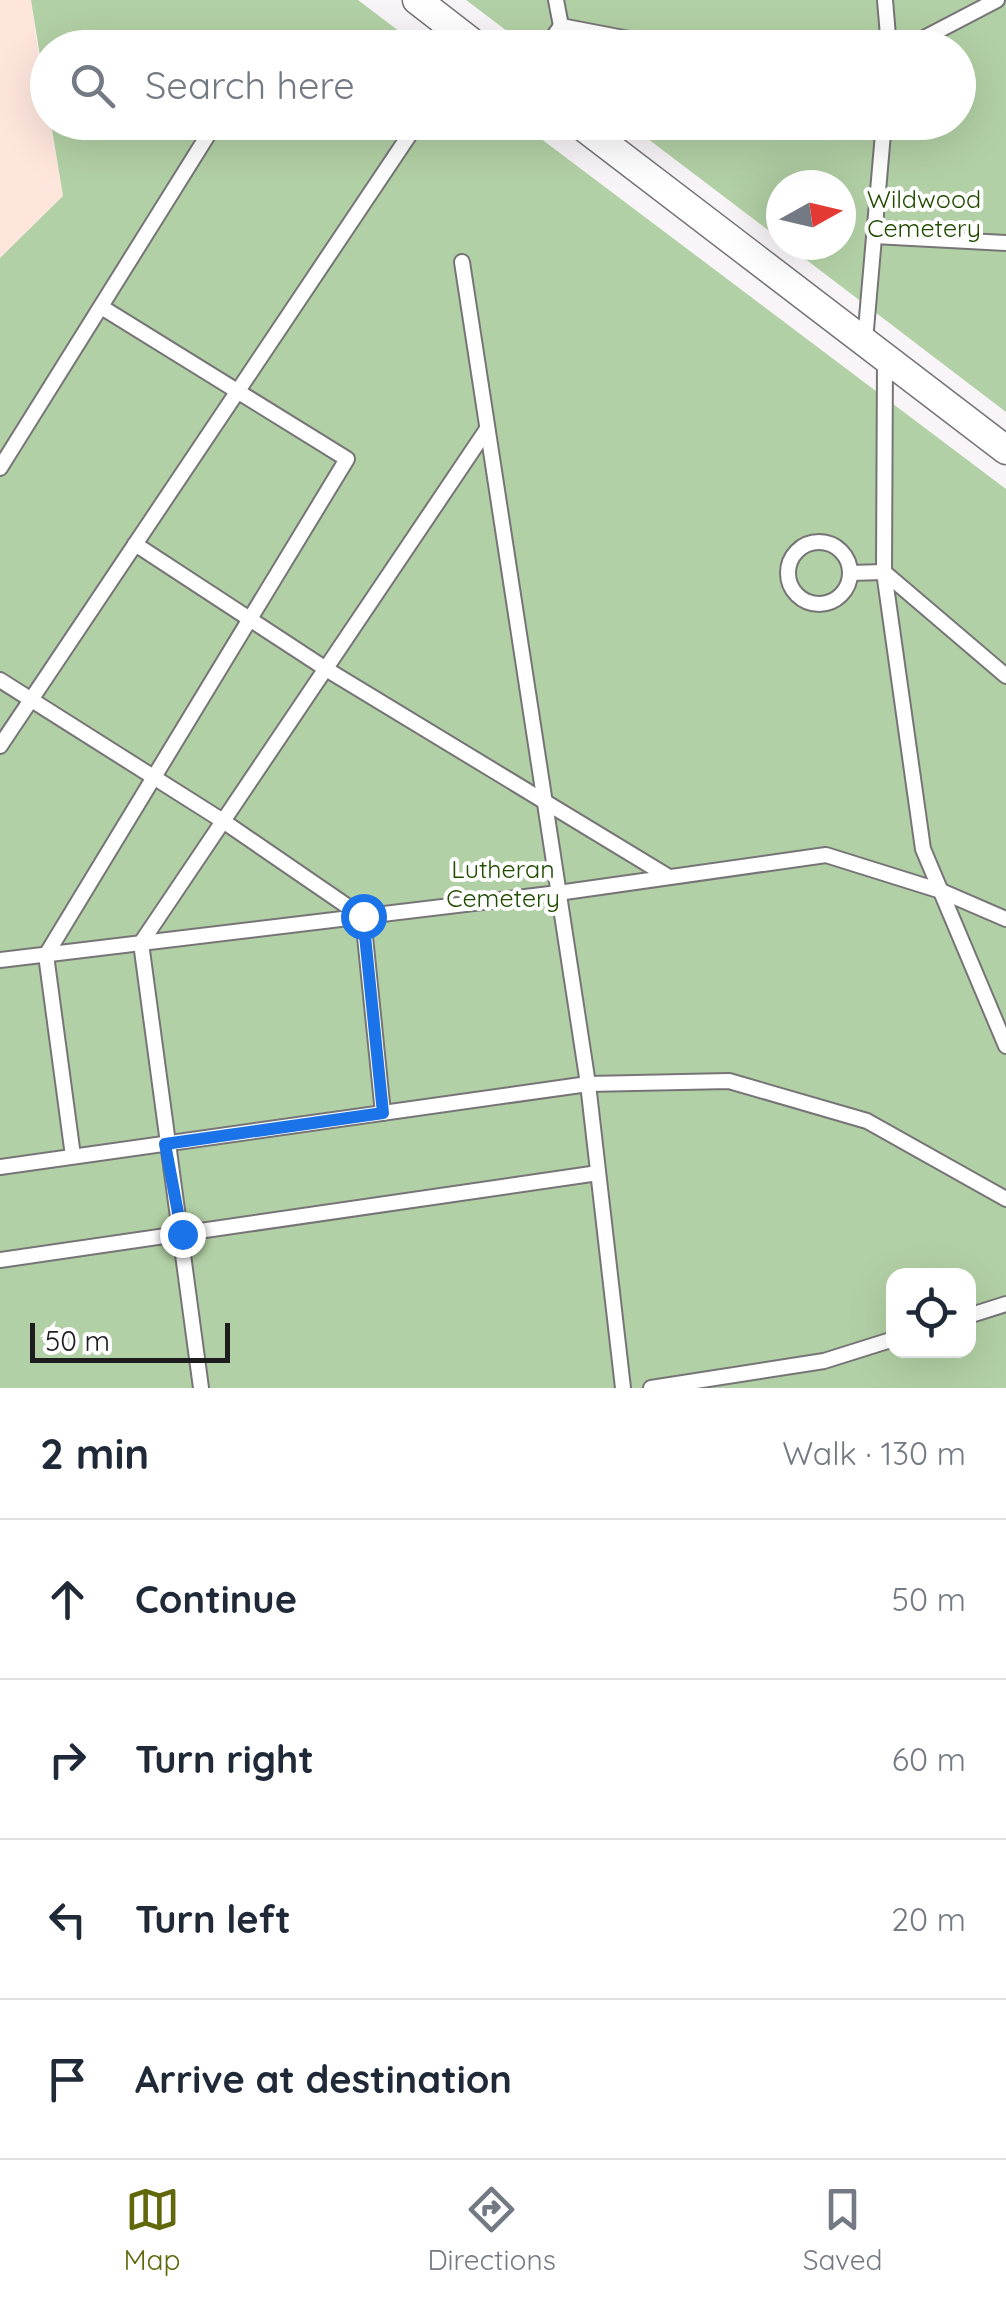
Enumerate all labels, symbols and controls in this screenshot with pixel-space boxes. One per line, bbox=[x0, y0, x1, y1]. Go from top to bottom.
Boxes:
search box bbox=[30, 30, 976, 140]
icon: search bbox=[65, 58, 120, 113]
text: Search here bbox=[145, 61, 355, 109]
north arrow bbox=[766, 170, 856, 260]
park label: Wildwood Cemetery bbox=[867, 183, 981, 243]
park label: Lutheran Cemetery bbox=[446, 853, 560, 913]
route start bbox=[341, 894, 387, 940]
route end bbox=[160, 1212, 206, 1258]
map controls bbox=[886, 1268, 976, 1358]
button: locate bbox=[886, 1268, 976, 1358]
scale bar bbox=[30, 1318, 230, 1362]
text: 50 m bbox=[45, 1323, 110, 1358]
text: 2 min bbox=[40, 1427, 149, 1480]
text: Walk · 130 m bbox=[782, 1433, 966, 1473]
icon: ahead bbox=[40, 1572, 95, 1627]
text: Continue bbox=[135, 1575, 297, 1623]
text: 50 m bbox=[892, 1579, 966, 1619]
icon: right bbox=[40, 1732, 95, 1787]
text: Turn right bbox=[135, 1735, 314, 1783]
text: 60 m bbox=[892, 1739, 966, 1779]
icon: left bbox=[40, 1892, 95, 1947]
text: Turn left bbox=[135, 1895, 291, 1943]
text: 20 m bbox=[891, 1899, 966, 1939]
icon: arrive bbox=[40, 2052, 95, 2107]
text: Arrive at destination bbox=[135, 2055, 512, 2103]
tab: Map bbox=[123, 2182, 181, 2277]
tab: Directions bbox=[427, 2182, 556, 2277]
tab: Saved bbox=[803, 2182, 883, 2277]

